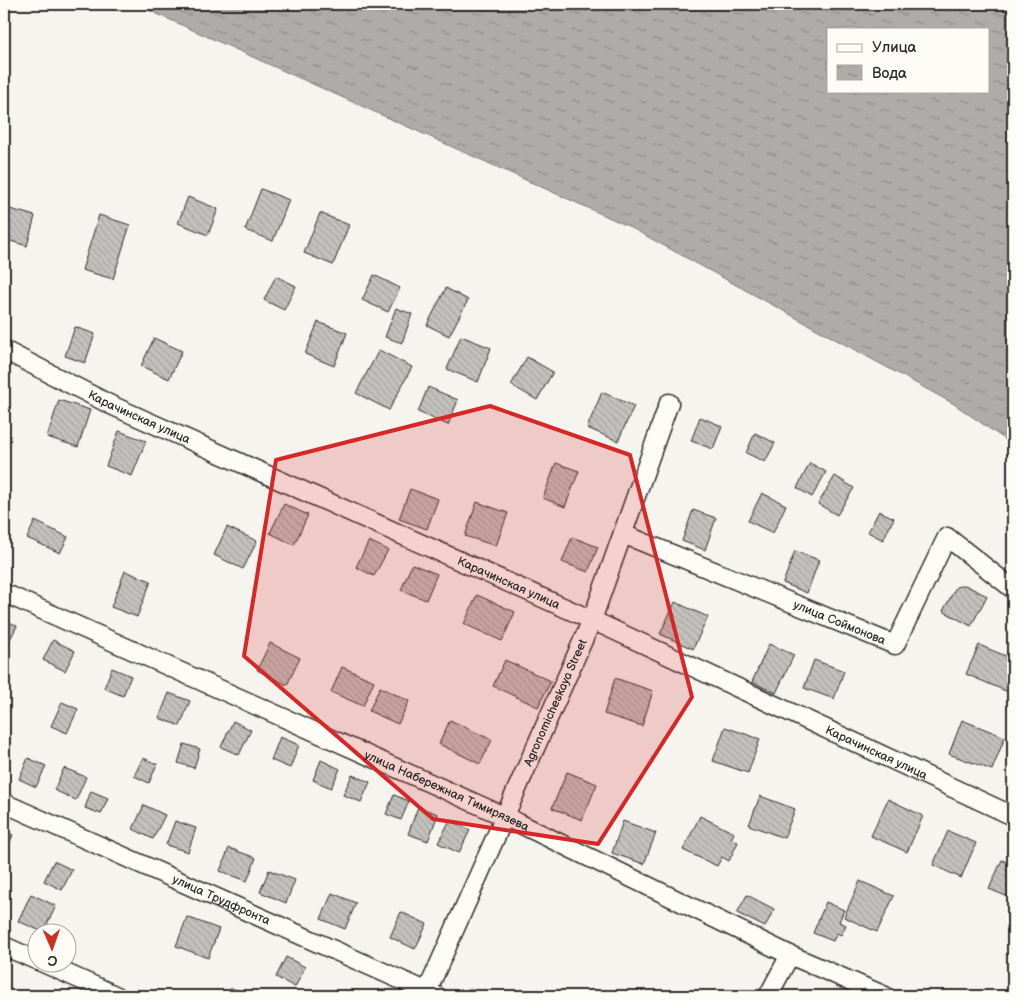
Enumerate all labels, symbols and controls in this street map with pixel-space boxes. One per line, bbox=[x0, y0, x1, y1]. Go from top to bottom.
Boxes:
legend bbox=[827, 28, 990, 92]
text: Улица bbox=[872, 38, 917, 57]
text: Вода bbox=[872, 64, 907, 83]
street label: Карачинская улица bbox=[86, 387, 193, 447]
street label: Карачинская улица bbox=[455, 553, 562, 612]
street label: улица Соймонова bbox=[791, 597, 888, 648]
street label: Agronomicheskaya Street bbox=[520, 636, 590, 769]
street label: Карачинская улица bbox=[823, 722, 930, 783]
street label: улица Набережная Тимирязева bbox=[362, 747, 532, 835]
street label: улица Трудфронта bbox=[170, 872, 273, 928]
north arrow bbox=[28, 922, 78, 972]
text: С bbox=[47, 952, 58, 969]

